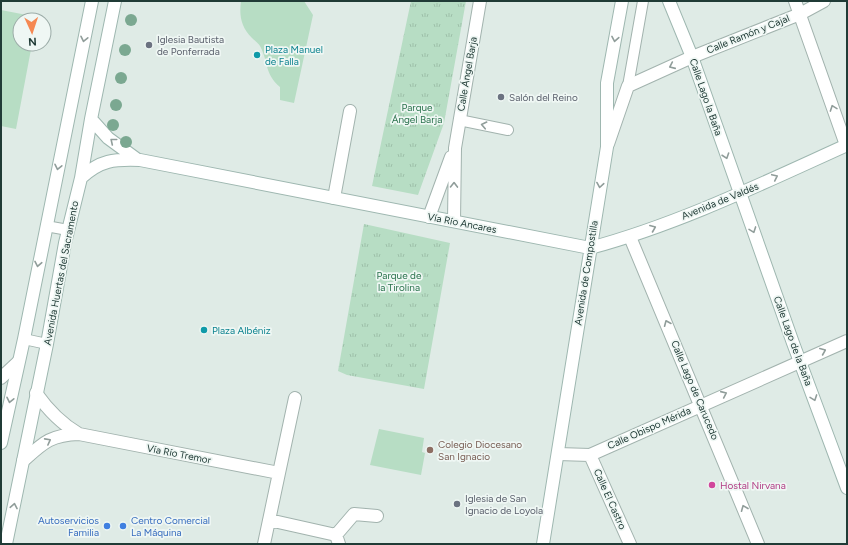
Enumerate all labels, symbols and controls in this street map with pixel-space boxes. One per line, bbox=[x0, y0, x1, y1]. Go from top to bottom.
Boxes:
street label: Calle Ramón y Cajal bbox=[705, 11, 791, 57]
north arrow bbox=[12, 12, 52, 52]
place label: Iglesia Bautista de Ponferrada bbox=[157, 33, 224, 58]
text: N bbox=[28, 35, 37, 48]
one-way arrow bbox=[81, 36, 89, 42]
street label: Calle Ángel Barja bbox=[454, 36, 480, 112]
one-way arrow bbox=[611, 36, 620, 43]
marker: Iglesia Bautista de Ponferrada bbox=[144, 40, 154, 50]
place label: Plaza Manuel de Falla bbox=[265, 43, 323, 68]
marker: Plaza Manuel de Falla bbox=[252, 50, 262, 60]
street label: Calle Lago la Baña bbox=[687, 57, 725, 137]
one-way arrow bbox=[669, 61, 677, 69]
place label: Salón del Reino bbox=[509, 91, 578, 104]
marker: Salón del Reino bbox=[496, 92, 506, 102]
park label: Parque Ángel Barja bbox=[392, 101, 442, 126]
one-way arrow bbox=[829, 105, 838, 112]
one-way arrow bbox=[481, 121, 487, 129]
one-way arrow bbox=[110, 139, 117, 146]
one-way arrow bbox=[722, 152, 730, 159]
one-way arrow bbox=[55, 163, 63, 170]
one-way arrow bbox=[771, 174, 778, 182]
street label: Avenida de Valdés bbox=[679, 179, 761, 222]
one-way arrow bbox=[450, 182, 458, 188]
one-way arrow bbox=[596, 182, 605, 188]
street label: Avenida Huertas del Sacramento bbox=[41, 200, 81, 346]
street label: Vía Río Ancares bbox=[426, 210, 498, 236]
street label: Avenida de Compostilla bbox=[571, 220, 601, 326]
one-way arrow bbox=[650, 224, 657, 232]
one-way arrow bbox=[748, 227, 756, 234]
one-way arrow bbox=[35, 261, 43, 267]
park label: Parque de la Tirolina bbox=[377, 269, 422, 294]
street label: Calle Lago de la Baña bbox=[771, 294, 815, 388]
one-way arrow bbox=[664, 320, 672, 328]
place label: Plaza Albéniz bbox=[212, 324, 271, 337]
marker: Plaza Albéniz bbox=[199, 325, 209, 335]
street label: Calle Lago de Carucedo bbox=[668, 338, 722, 442]
one-way arrow bbox=[820, 348, 827, 356]
one-way arrow bbox=[721, 391, 728, 399]
one-way arrow bbox=[809, 394, 817, 401]
one-way arrow bbox=[7, 397, 15, 403]
street label: Calle Obispo Mérida bbox=[605, 404, 693, 452]
one-way arrow bbox=[44, 438, 51, 446]
place label: Colegio Diocesano San Ignacio bbox=[438, 438, 522, 463]
street label: Vía Río Tremor bbox=[146, 441, 213, 467]
marker: Colegio Diocesano San Ignacio bbox=[425, 445, 435, 455]
street label: Calle El Castro bbox=[591, 467, 629, 532]
place label: Hostal Nirvana bbox=[720, 479, 786, 492]
marker: Hostal Nirvana bbox=[707, 480, 717, 490]
place label: Iglesia de San Ignacio de Loyola bbox=[465, 492, 543, 517]
marker: Iglesia de San Ignacio de Loyola bbox=[452, 499, 462, 509]
one-way arrow bbox=[9, 503, 18, 509]
one-way arrow bbox=[740, 504, 748, 511]
place label: Autoservicios Familia bbox=[38, 514, 99, 539]
place label: Centro Comercial La Máquina bbox=[131, 514, 210, 539]
marker: Autoservicios Familia bbox=[102, 521, 112, 531]
marker: Centro Comercial La Máquina bbox=[118, 521, 128, 531]

